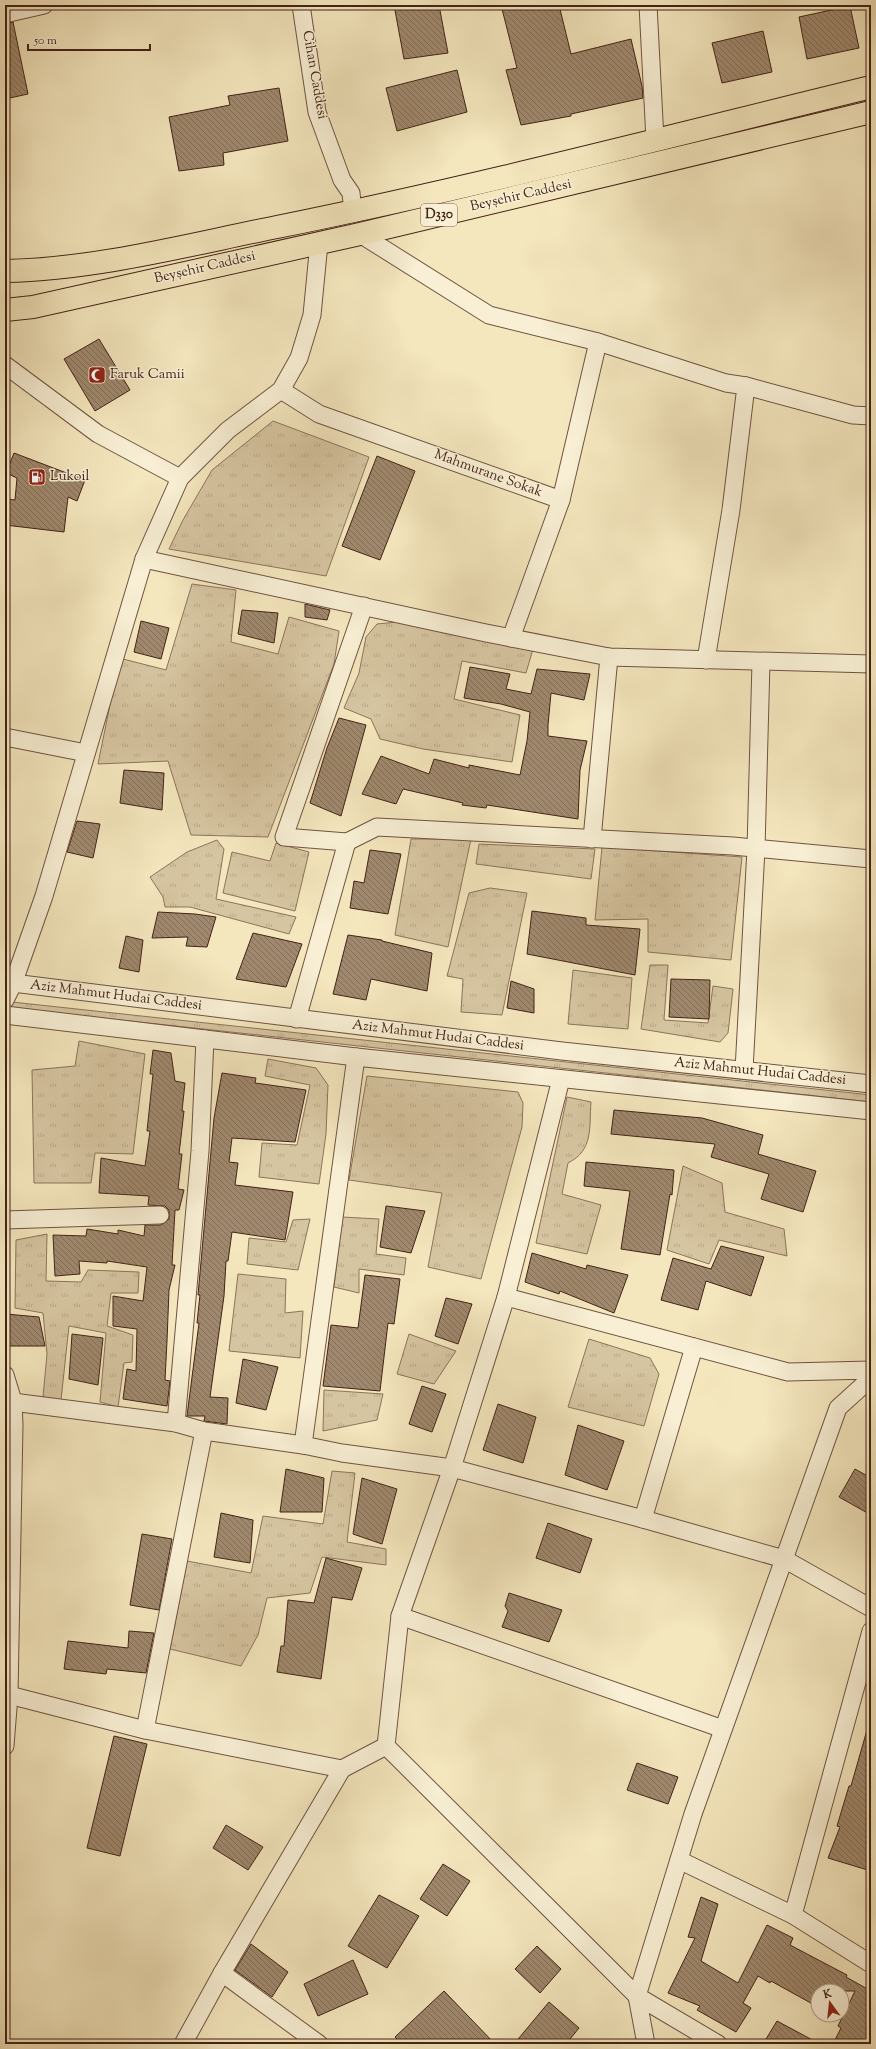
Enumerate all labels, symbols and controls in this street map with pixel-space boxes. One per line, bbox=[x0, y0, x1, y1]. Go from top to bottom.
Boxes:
scale bar bbox=[28, 26, 150, 52]
street label: Cihan Caddesi bbox=[296, 29, 332, 121]
text: 50 m bbox=[33, 32, 57, 50]
street label: Beyşehir Caddesi bbox=[468, 175, 574, 217]
road number: D330 bbox=[421, 204, 457, 226]
street label: Beyşehir Caddesi bbox=[152, 247, 258, 289]
mosque icon: Faruk Camii bbox=[87, 365, 107, 385]
place label: Faruk Camii bbox=[110, 365, 185, 385]
street label: Mahmurane Sokak bbox=[431, 445, 545, 503]
fuel station icon: Lukoil bbox=[27, 467, 47, 487]
place label: Lukoil bbox=[50, 467, 90, 487]
street label: Aziz Mahmut Hudai Caddesi bbox=[29, 976, 203, 1016]
street label: Aziz Mahmut Hudai Caddesi bbox=[351, 1016, 525, 1056]
street label: Aziz Mahmut Hudai Caddesi bbox=[673, 1053, 847, 1091]
north arrow bbox=[810, 1983, 850, 2023]
text: K bbox=[821, 1986, 834, 2003]

